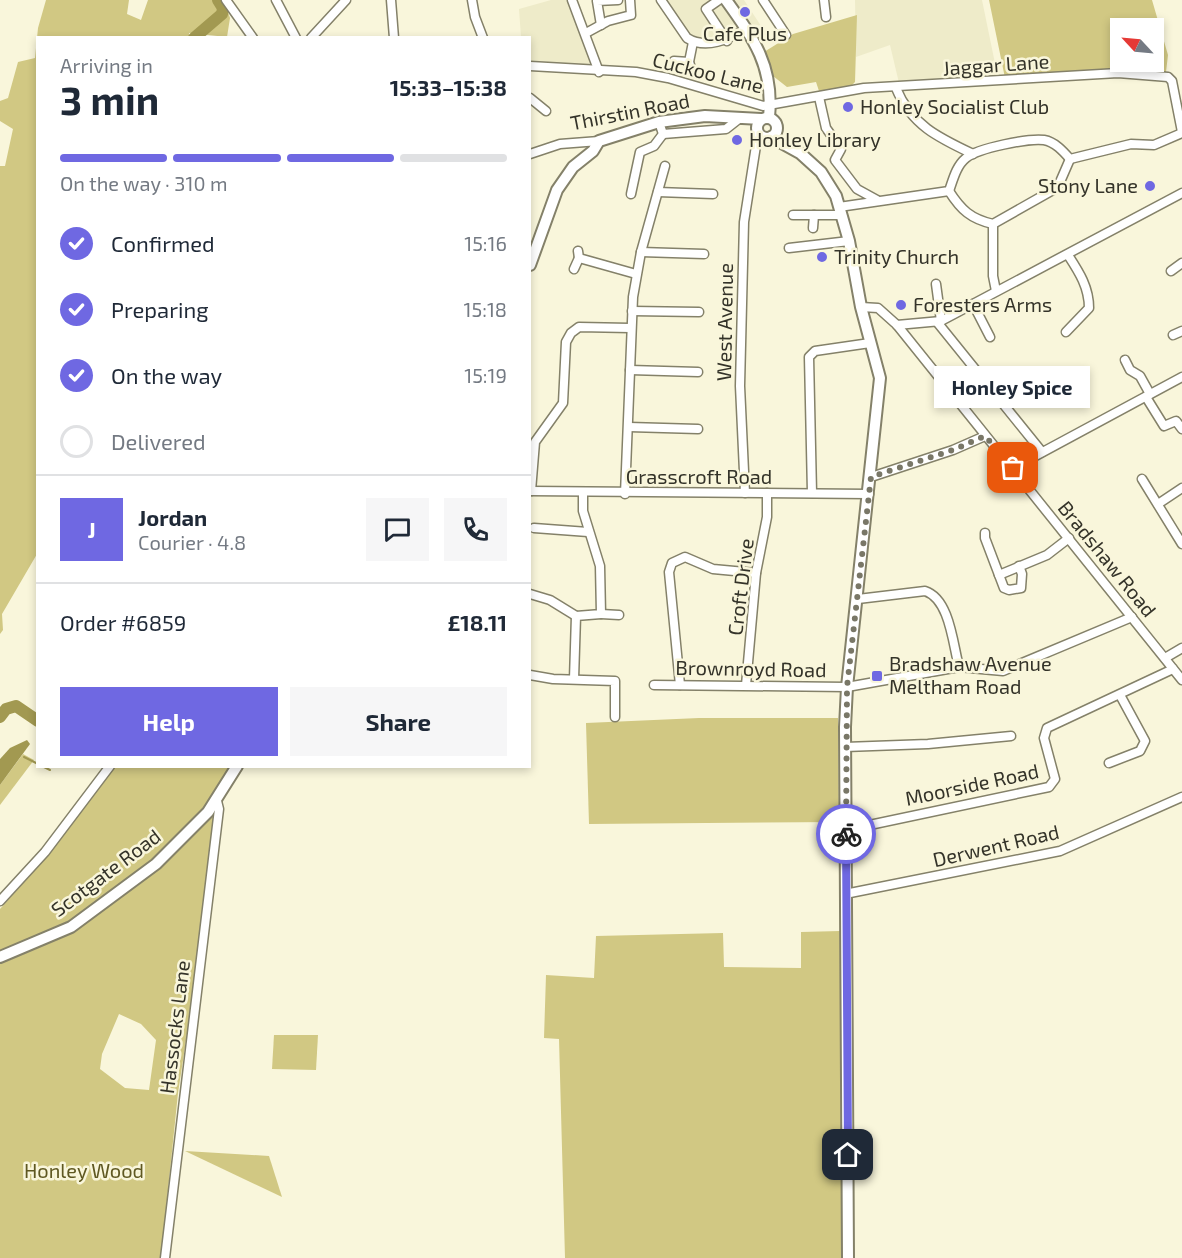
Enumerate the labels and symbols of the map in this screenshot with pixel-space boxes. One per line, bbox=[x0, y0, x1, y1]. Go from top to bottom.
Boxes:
marker: Cafe Plus bbox=[738, 5, 752, 19]
north arrow bbox=[1110, 18, 1164, 72]
place label: Cafe Plus bbox=[703, 21, 787, 45]
street label: Cuckoo Lane bbox=[650, 47, 766, 97]
street label: Jaggar Lane bbox=[942, 48, 1050, 80]
street label: Thirstin Road bbox=[568, 88, 692, 134]
place label: Honley Socialist Club bbox=[860, 94, 1049, 118]
marker: Honley Socialist Club bbox=[841, 100, 855, 114]
place label: Honley Library bbox=[749, 127, 881, 151]
marker: Honley Library bbox=[730, 133, 744, 147]
place label: Stony Lane bbox=[1038, 173, 1138, 197]
marker: Stony Lane bbox=[1143, 179, 1157, 193]
place label: Trinity Church bbox=[834, 244, 959, 268]
marker: Trinity Church bbox=[815, 250, 829, 264]
street label: West Avenue bbox=[711, 263, 737, 381]
place label: Foresters Arms bbox=[913, 292, 1052, 316]
marker: Foresters Arms bbox=[894, 298, 908, 312]
callout: Honley Spice bbox=[935, 366, 1091, 408]
pin bbox=[987, 442, 1038, 493]
street label: Grasscroft Road bbox=[626, 464, 772, 488]
street label: Bradshaw Road bbox=[1054, 496, 1162, 621]
street label: Croft Drive bbox=[722, 537, 758, 637]
place label: Bradshaw Avenue Meltham Road bbox=[889, 651, 1052, 698]
street label: Brownroyd Road bbox=[675, 655, 827, 681]
marker: Bradshaw Avenue Meltham Road bbox=[870, 669, 884, 683]
street label: Moorside Road bbox=[903, 758, 1041, 810]
courier bbox=[816, 804, 876, 864]
street label: Derwent Road bbox=[930, 819, 1061, 871]
street label: Scotgate Road bbox=[46, 823, 165, 921]
street label: Hassocks Lane bbox=[154, 959, 194, 1095]
pin bbox=[822, 1129, 873, 1180]
park label: Honley Wood bbox=[24, 1158, 144, 1182]

